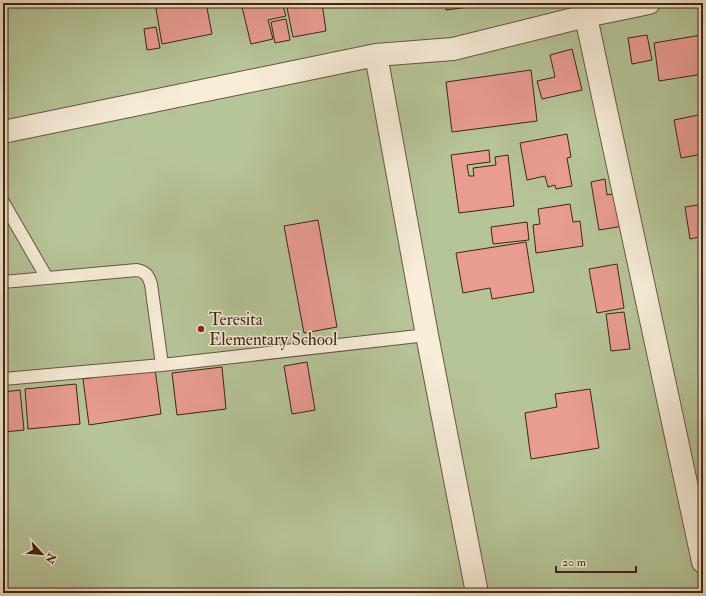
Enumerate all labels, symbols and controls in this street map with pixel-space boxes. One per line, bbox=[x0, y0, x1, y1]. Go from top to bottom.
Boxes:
place label: Teresita Elementary School bbox=[209, 309, 338, 351]
marker: Teresita Elementary School bbox=[196, 324, 206, 334]
north arrow bbox=[22, 534, 62, 574]
scale bar bbox=[556, 548, 636, 574]
text: N bbox=[42, 550, 59, 566]
text: 20 m bbox=[562, 555, 587, 570]

